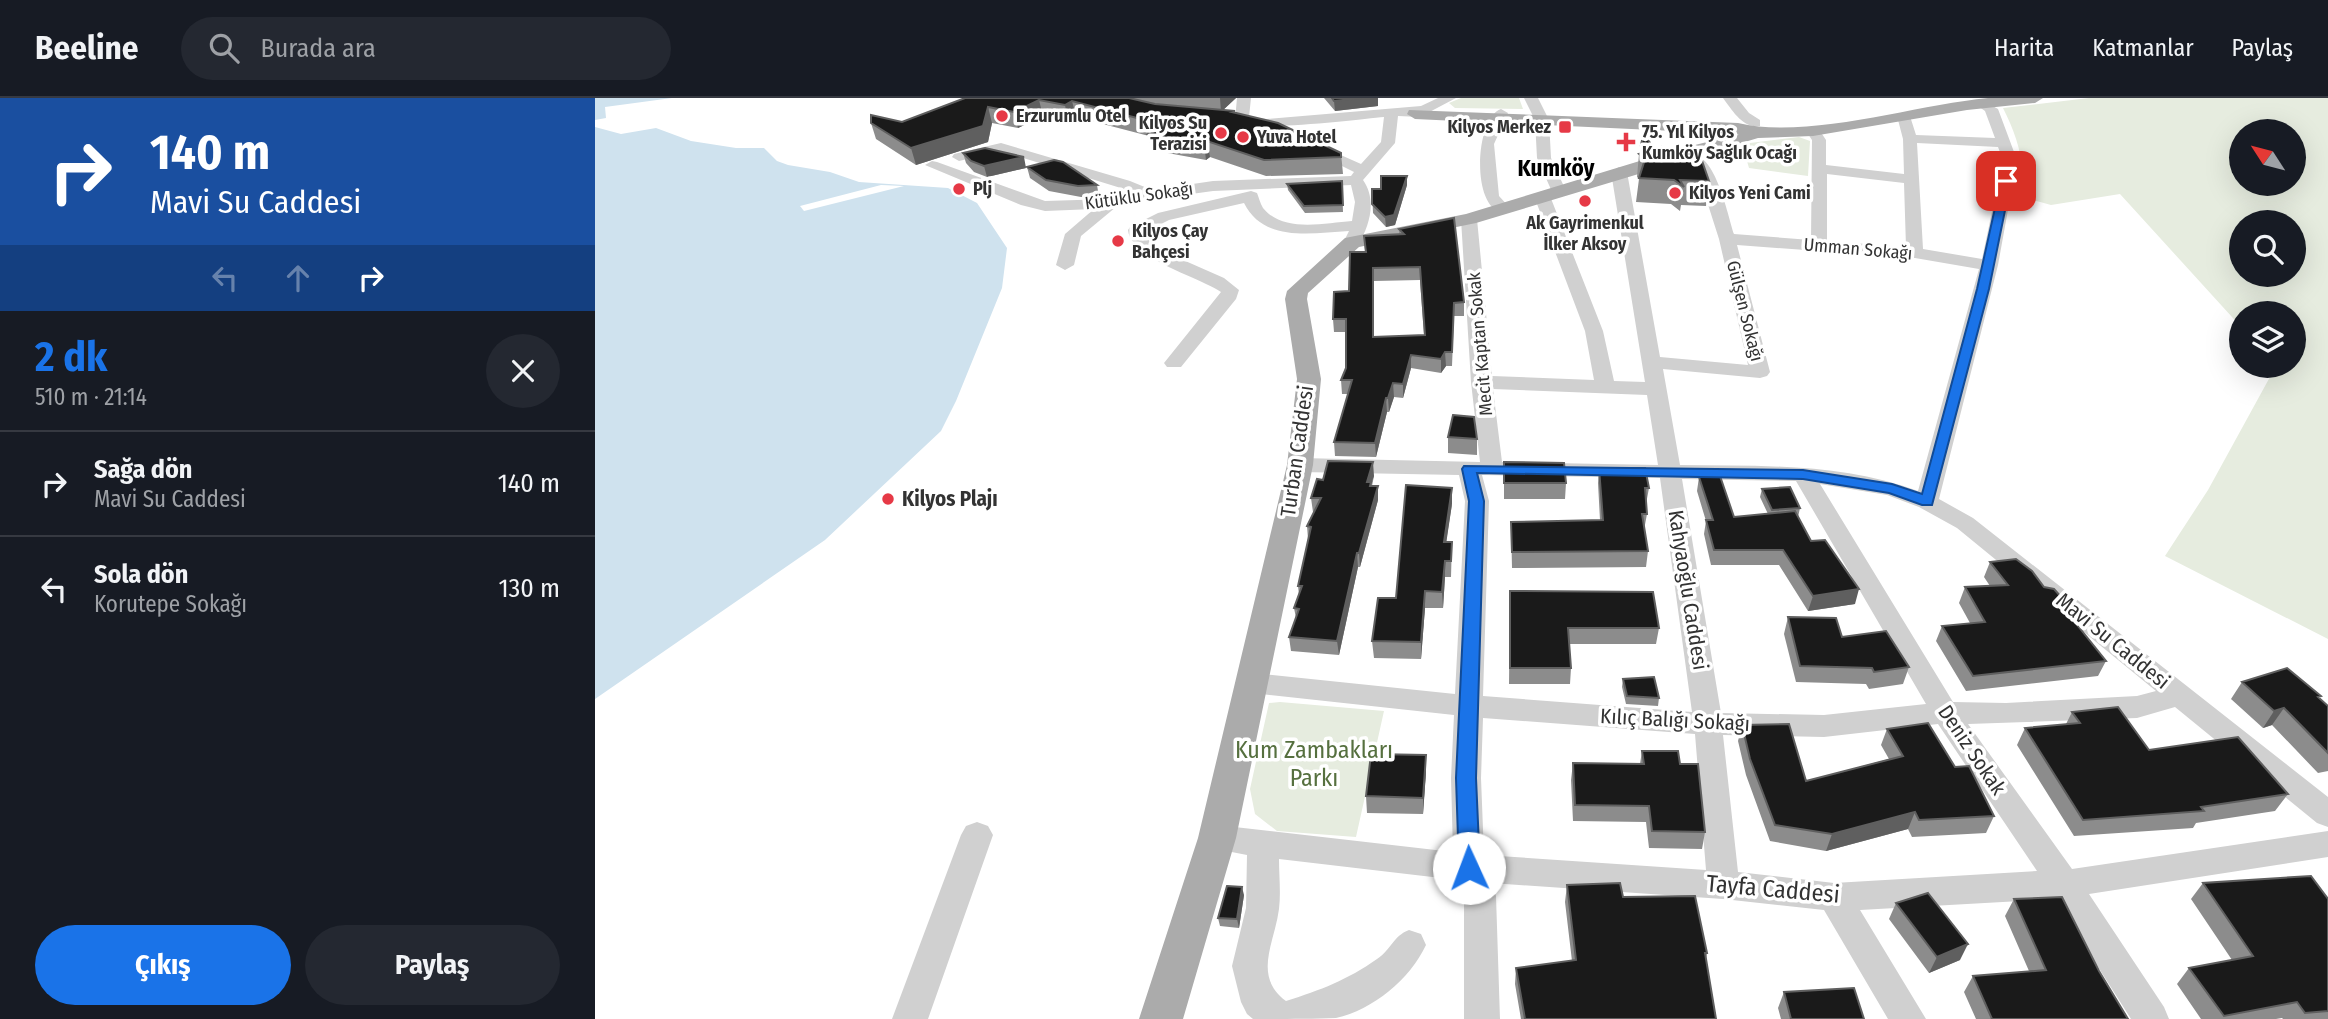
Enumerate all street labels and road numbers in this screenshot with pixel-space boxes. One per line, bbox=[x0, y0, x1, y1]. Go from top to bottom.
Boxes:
street label: Kütüklu Sokağı bbox=[1083, 178, 1195, 214]
street label: Umman Sokağı bbox=[1803, 233, 1913, 265]
street label: Gülşen Sokağı bbox=[1722, 258, 1768, 364]
street label: Mecit Kaptan Sokak bbox=[1463, 271, 1497, 417]
street label: Turban Caddesi bbox=[1275, 384, 1319, 518]
street label: Kahyaoğlu Caddesi bbox=[1663, 508, 1713, 672]
street label: Mavi Su Caddesi bbox=[2051, 587, 2175, 695]
street label: Deniz Sokak bbox=[1932, 700, 2012, 800]
street label: Kılıç Balığı Sokağı bbox=[1600, 703, 1750, 737]
street label: Tayfa Caddesi bbox=[1705, 869, 1841, 909]

